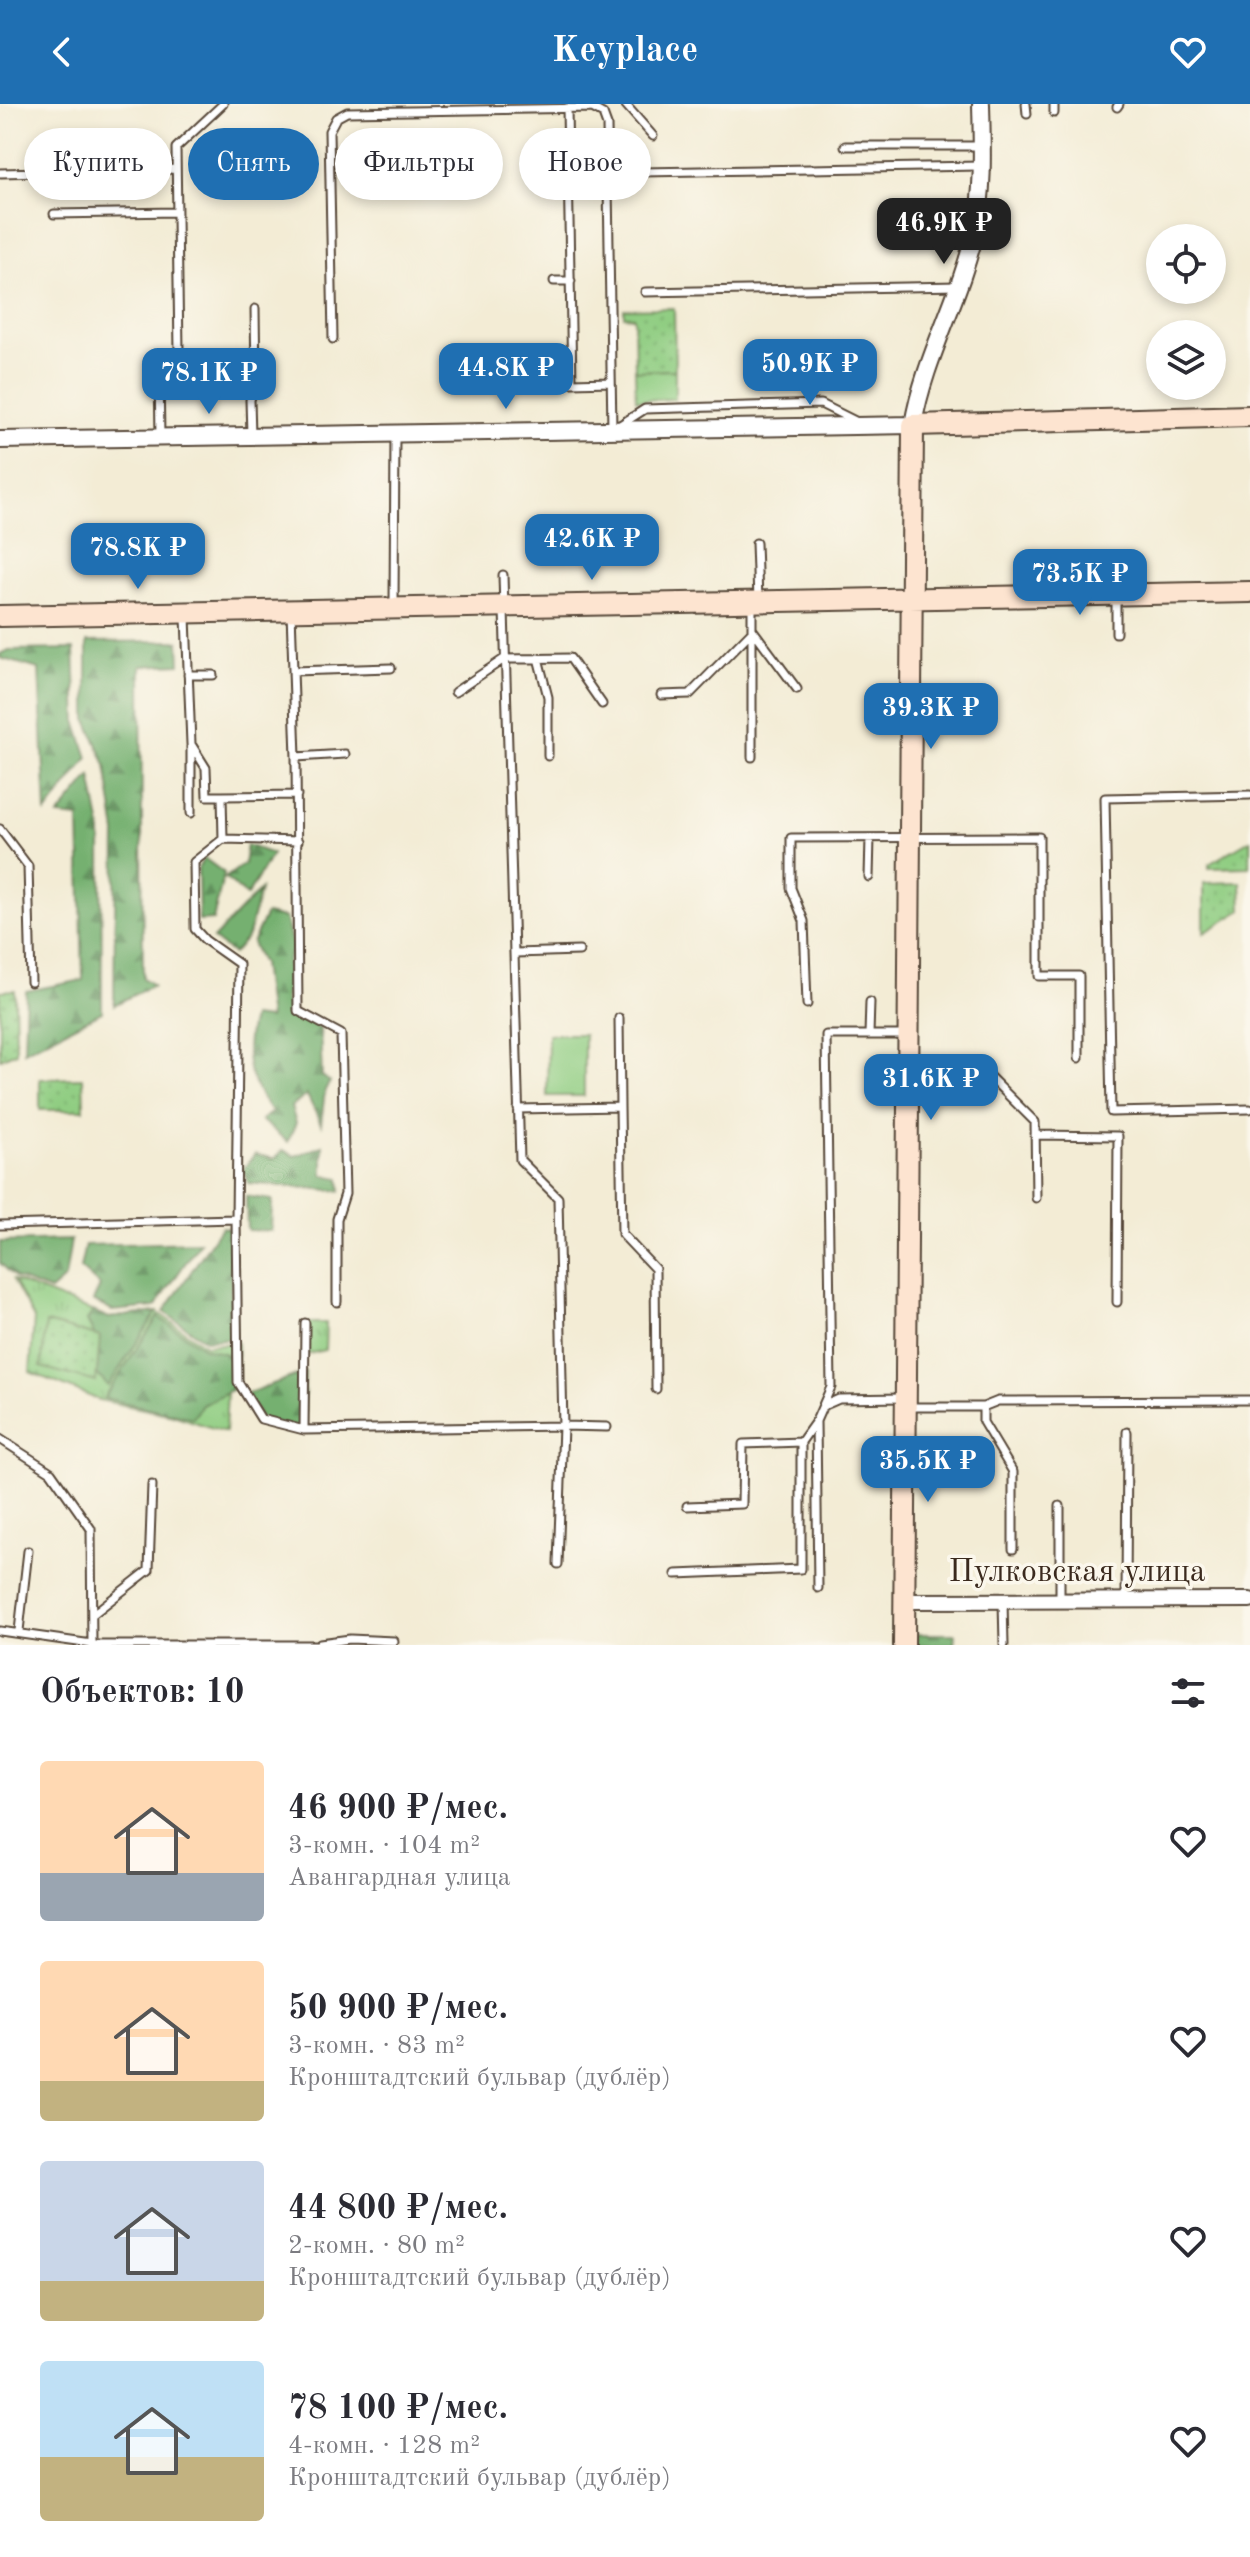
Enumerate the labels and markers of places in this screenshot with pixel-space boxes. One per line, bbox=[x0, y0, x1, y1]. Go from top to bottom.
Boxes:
pin: 46.9K ₽ bbox=[870, 198, 1018, 266]
pin: 50.9K ₽ bbox=[736, 339, 884, 407]
pin: 44.8K ₽ bbox=[432, 343, 580, 411]
pin: 78.1K ₽ bbox=[135, 348, 283, 416]
pin: 42.6K ₽ bbox=[518, 514, 666, 582]
pin: 78.8K ₽ bbox=[64, 523, 212, 591]
pin: 73.5K ₽ bbox=[1006, 549, 1154, 617]
pin: 39.3K ₽ bbox=[857, 683, 1005, 751]
pin: 31.6K ₽ bbox=[857, 1054, 1005, 1122]
pin: 35.5K ₽ bbox=[854, 1436, 1002, 1504]

